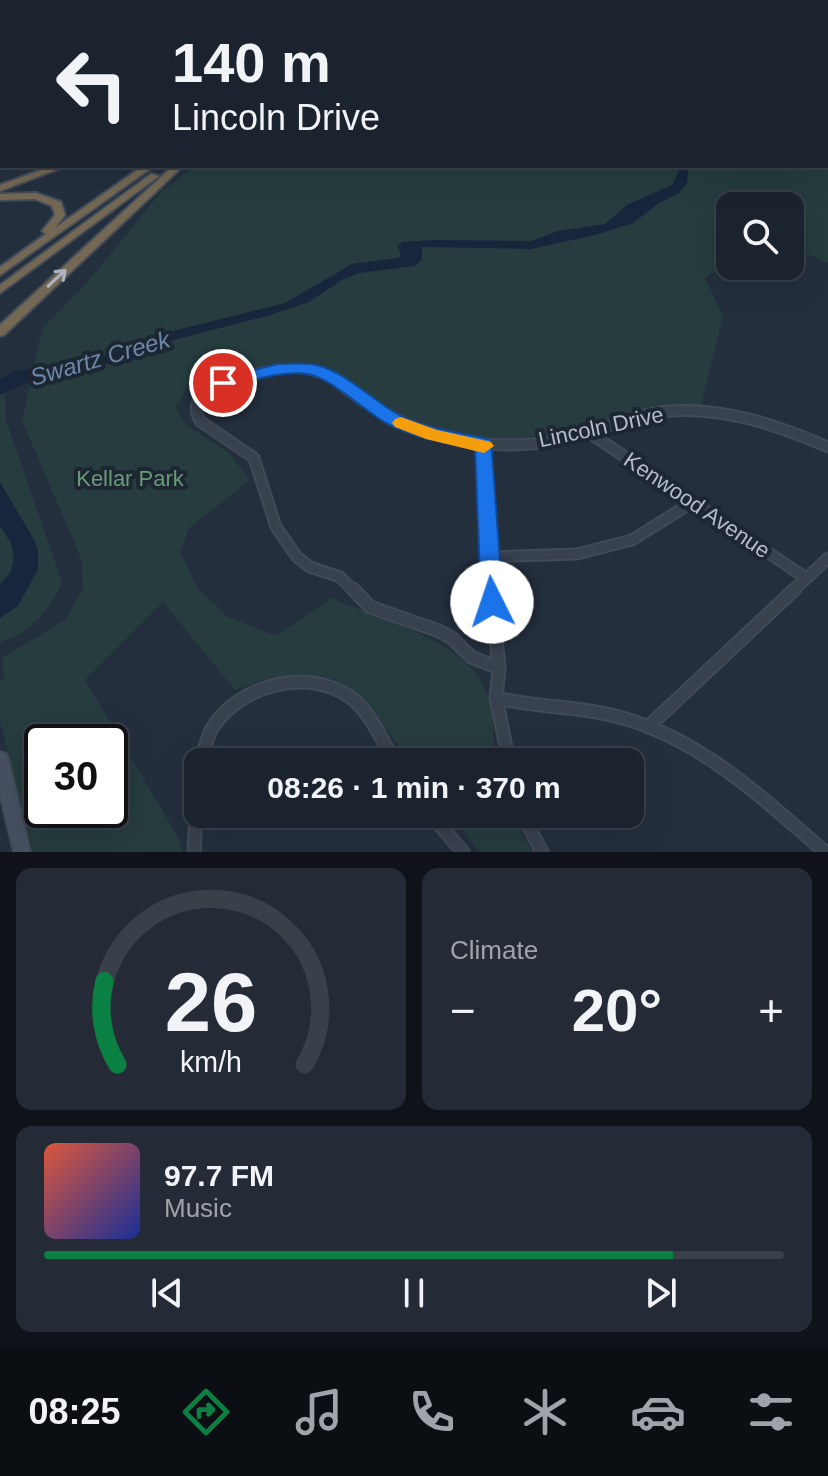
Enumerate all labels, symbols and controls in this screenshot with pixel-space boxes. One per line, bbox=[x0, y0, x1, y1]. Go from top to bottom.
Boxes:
text: 140 m bbox=[172, 31, 331, 94]
icon: left bbox=[40, 32, 144, 136]
text: Lincoln Drive bbox=[172, 97, 380, 138]
map controls bbox=[716, 192, 804, 280]
button: search bbox=[716, 192, 804, 280]
one-way arrow bbox=[47, 269, 67, 288]
water label: Swartz Creek bbox=[27, 325, 175, 391]
pin bbox=[189, 349, 257, 417]
icon: arrive bbox=[201, 361, 245, 405]
street label: Lincoln Drive bbox=[536, 402, 666, 452]
street label: Kenwood Avenue bbox=[619, 447, 775, 563]
park label: Kellar Park bbox=[76, 466, 185, 491]
position arrow bbox=[450, 560, 534, 644]
speed limit sign: 30 bbox=[24, 724, 128, 828]
text: 08:26 · 1 min · 370 m bbox=[267, 771, 561, 804]
text: Climate bbox=[450, 935, 538, 965]
text: 26 bbox=[165, 956, 257, 1049]
text: 20° bbox=[572, 977, 662, 1044]
text: − bbox=[450, 986, 476, 1035]
text: + bbox=[758, 986, 784, 1035]
text: km/h bbox=[180, 1046, 242, 1078]
text: 97.7 FM bbox=[164, 1159, 274, 1192]
text: Music bbox=[164, 1193, 232, 1223]
icon: previous bbox=[145, 1271, 189, 1315]
icon: pause bbox=[392, 1271, 436, 1315]
icon: next bbox=[639, 1271, 683, 1315]
icon: directions bbox=[178, 1384, 234, 1440]
icon: music bbox=[291, 1384, 347, 1440]
icon: phone bbox=[404, 1384, 460, 1440]
icon: climate bbox=[517, 1384, 573, 1440]
icon: car bbox=[630, 1384, 686, 1440]
icon: filters bbox=[743, 1384, 799, 1440]
text: 08:25 bbox=[29, 1391, 121, 1432]

